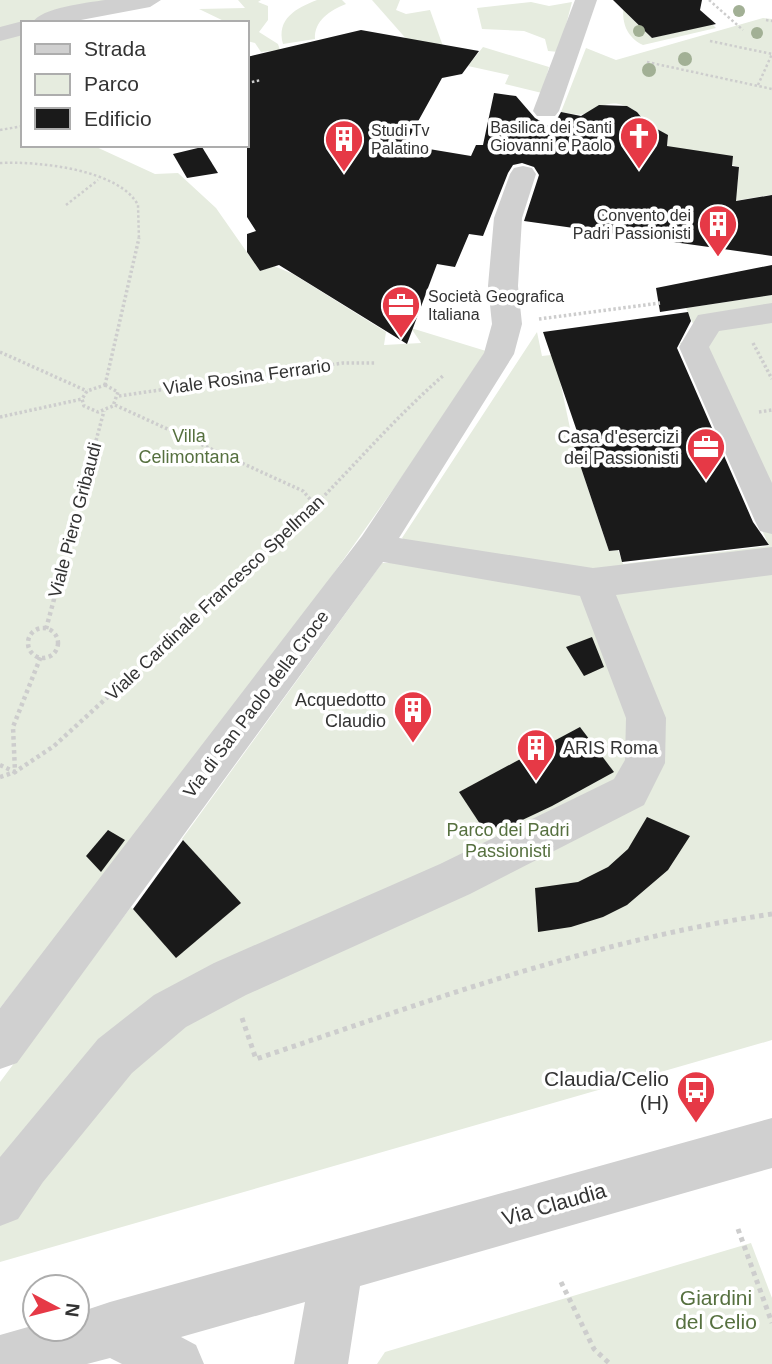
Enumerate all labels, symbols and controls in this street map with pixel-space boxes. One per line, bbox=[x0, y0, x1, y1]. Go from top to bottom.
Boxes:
legend bbox=[21, 21, 248, 147]
text: Strada bbox=[84, 37, 146, 60]
text: Parco bbox=[84, 72, 139, 95]
text: Edificio bbox=[84, 107, 152, 130]
church icon: Basilica dei Santi Giovanni e Paolo bbox=[618, 115, 660, 170]
building icon: Studi Tv Palatino bbox=[323, 118, 365, 173]
place label: Basilica dei Santi Giovanni e Paolo bbox=[490, 119, 612, 154]
place label: Studi Tv Palatino bbox=[371, 122, 429, 157]
building icon: Convento dei Padri Passionisti bbox=[697, 203, 739, 258]
place label: Convento dei Padri Passionisti bbox=[573, 207, 691, 242]
office icon: Società Geografica Italiana bbox=[380, 284, 422, 339]
place label: Società Geografica Italiana bbox=[428, 288, 564, 323]
street label: Viale Rosina Ferrario bbox=[162, 355, 332, 399]
park label: Villa Celimontana bbox=[138, 426, 241, 467]
office icon: Casa d'esercizi dei Passionisti bbox=[685, 426, 727, 481]
place label: Casa d'esercizi dei Passionisti bbox=[558, 427, 679, 468]
street label: Viale Piero Gribaudi bbox=[45, 440, 105, 600]
street label: Viale Cardinale Francesco Spellman bbox=[102, 492, 328, 704]
street label: Via di San Paolo della Croce bbox=[179, 607, 333, 801]
building icon: Acquedotto Claudio bbox=[392, 689, 434, 744]
place label: Acquedotto Claudio bbox=[295, 690, 386, 731]
building icon: ARIS Roma bbox=[515, 727, 557, 782]
place label: ARIS Roma bbox=[563, 738, 659, 758]
park label: Parco dei Padri Passionisti bbox=[446, 820, 570, 861]
place label: Claudia/Celio (H) bbox=[544, 1067, 669, 1114]
bus stop icon: Claudia/Celio (H) bbox=[675, 1069, 717, 1124]
street label: Via Claudia bbox=[499, 1178, 609, 1230]
north arrow bbox=[21, 1273, 91, 1343]
park label: Giardini del Celio bbox=[675, 1286, 757, 1333]
text: N bbox=[61, 1302, 84, 1318]

